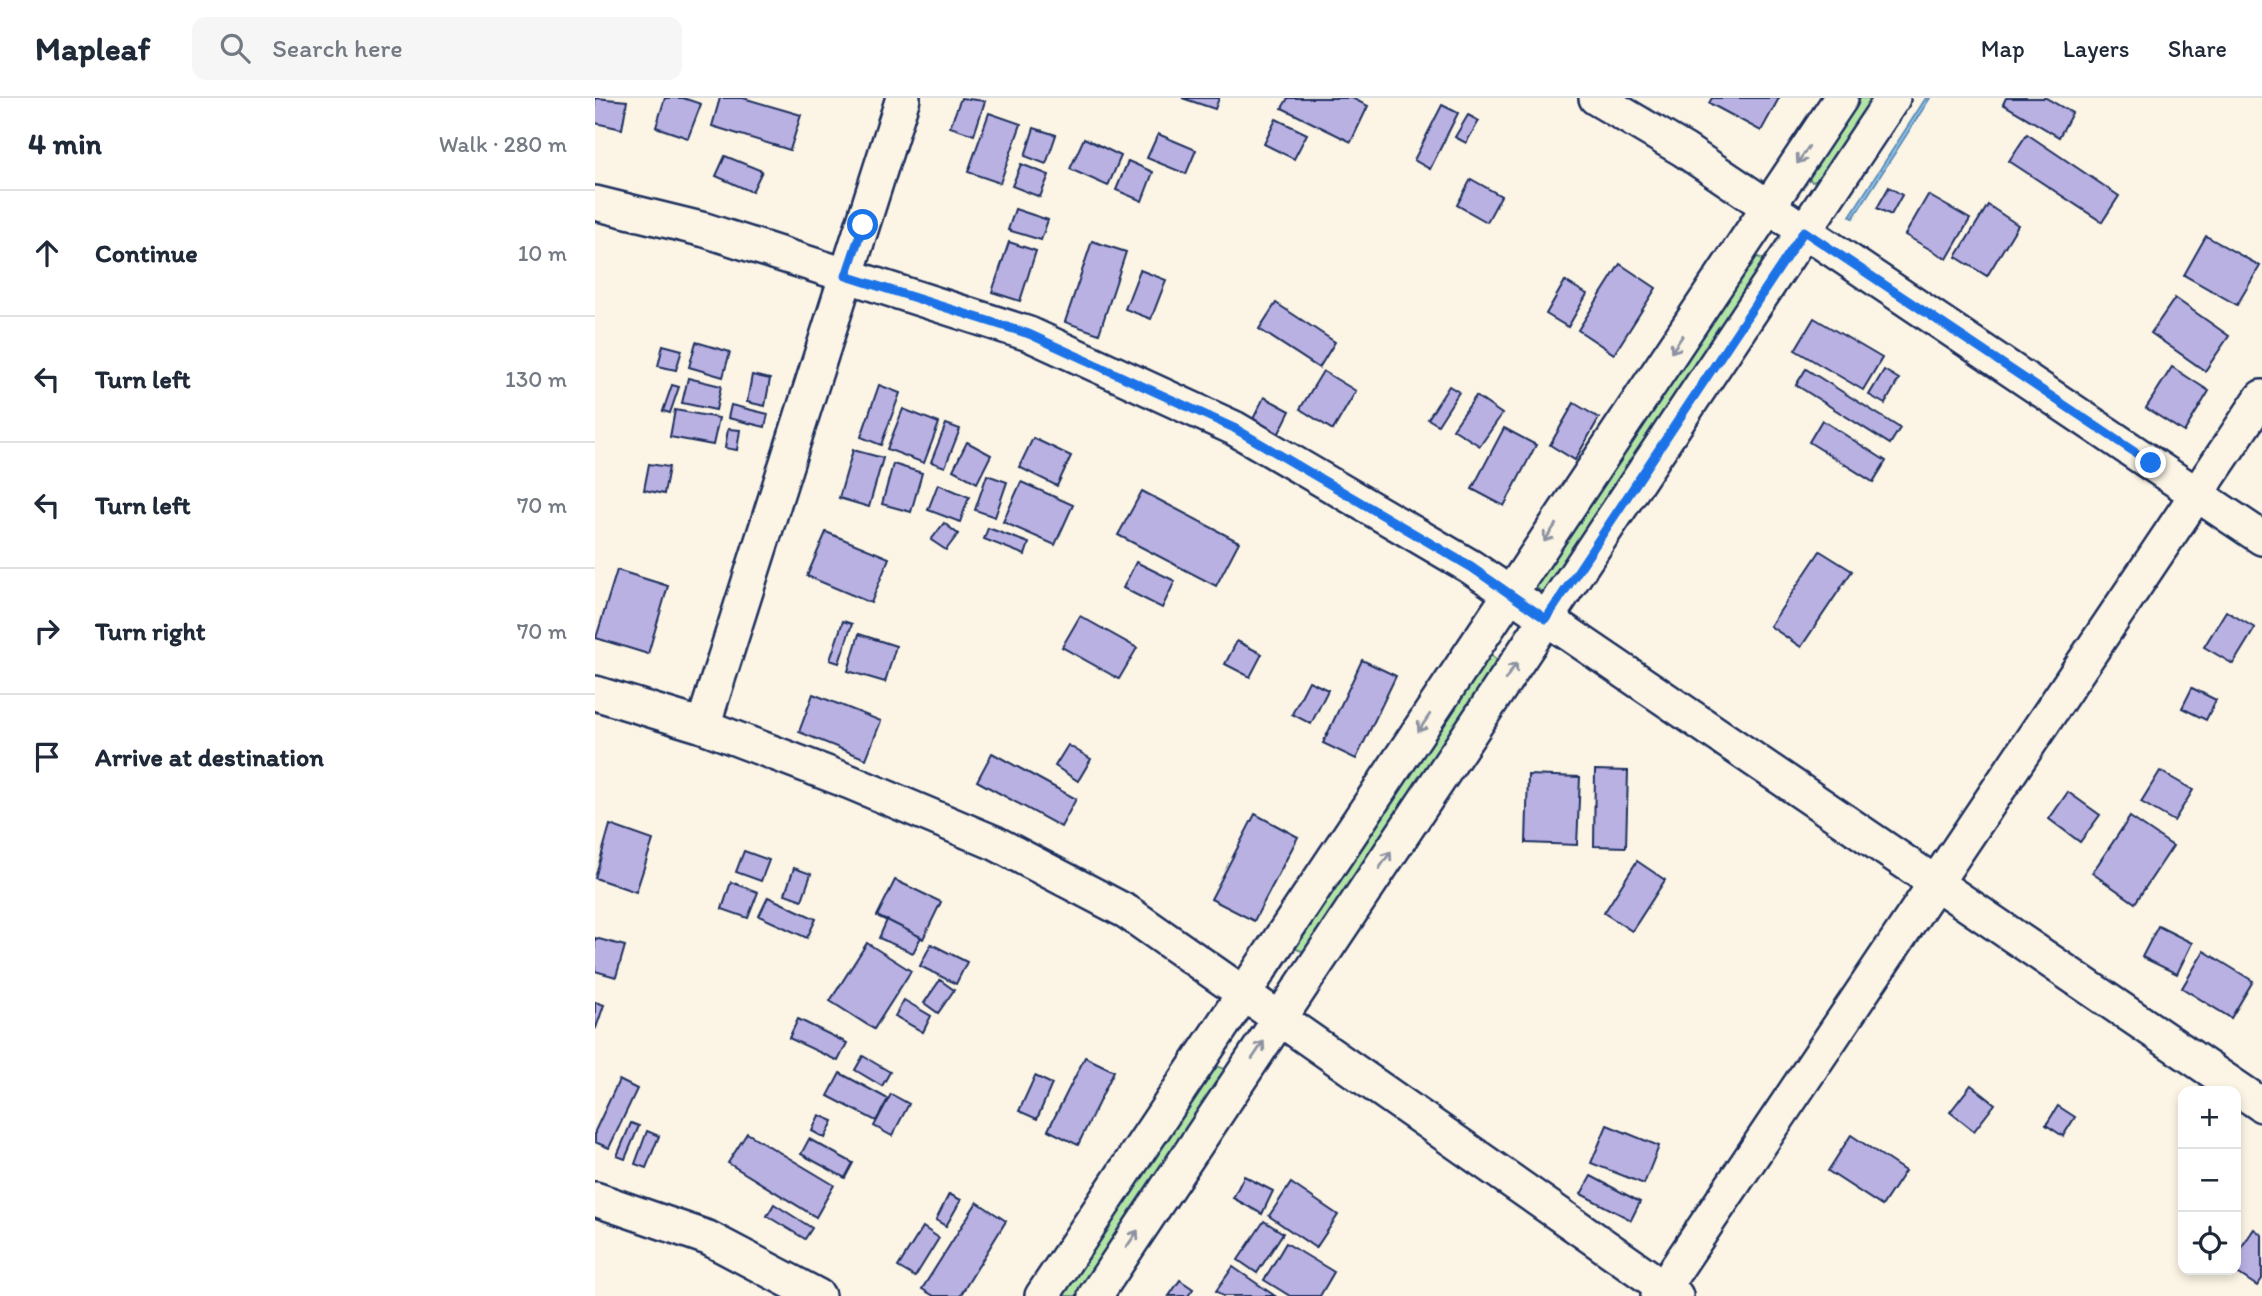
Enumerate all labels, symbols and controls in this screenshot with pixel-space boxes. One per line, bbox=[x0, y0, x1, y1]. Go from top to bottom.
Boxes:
search box bbox=[192, 17, 682, 80]
text: Mapleaf bbox=[35, 29, 150, 68]
icon: search bbox=[216, 29, 254, 67]
text: Search here bbox=[272, 32, 403, 64]
text: Map bbox=[1981, 34, 2025, 63]
text: Layers bbox=[2063, 34, 2130, 63]
text: Share bbox=[2168, 34, 2227, 63]
text: 4 min bbox=[28, 125, 102, 162]
text: Walk · 280 m bbox=[439, 130, 567, 158]
one-way arrow bbox=[1796, 145, 1810, 164]
route start bbox=[847, 209, 878, 240]
icon: ahead bbox=[28, 234, 66, 272]
text: Continue bbox=[95, 237, 198, 269]
text: 10 m bbox=[518, 239, 567, 267]
one-way arrow bbox=[1669, 334, 1684, 353]
icon: left bbox=[28, 360, 66, 398]
text: Turn left bbox=[95, 363, 191, 395]
text: 130 m bbox=[505, 365, 567, 393]
route end bbox=[2135, 447, 2166, 478]
icon: left bbox=[28, 486, 66, 524]
text: Turn left bbox=[95, 489, 191, 521]
text: 70 m bbox=[517, 491, 567, 519]
one-way arrow bbox=[1543, 523, 1557, 543]
icon: right bbox=[28, 612, 66, 650]
text: Turn right bbox=[95, 615, 206, 647]
text: 70 m bbox=[517, 617, 567, 645]
one-way arrow bbox=[1504, 662, 1518, 681]
one-way arrow bbox=[1417, 712, 1431, 732]
icon: arrive bbox=[28, 738, 66, 776]
text: Arrive at destination bbox=[95, 741, 324, 773]
one-way arrow bbox=[1378, 851, 1392, 871]
one-way arrow bbox=[1252, 1040, 1266, 1060]
map controls bbox=[2178, 1086, 2241, 1275]
button: + bbox=[2178, 1086, 2241, 1149]
button: − bbox=[2178, 1149, 2241, 1212]
button: locate bbox=[2178, 1212, 2241, 1275]
one-way arrow bbox=[1125, 1230, 1140, 1249]

